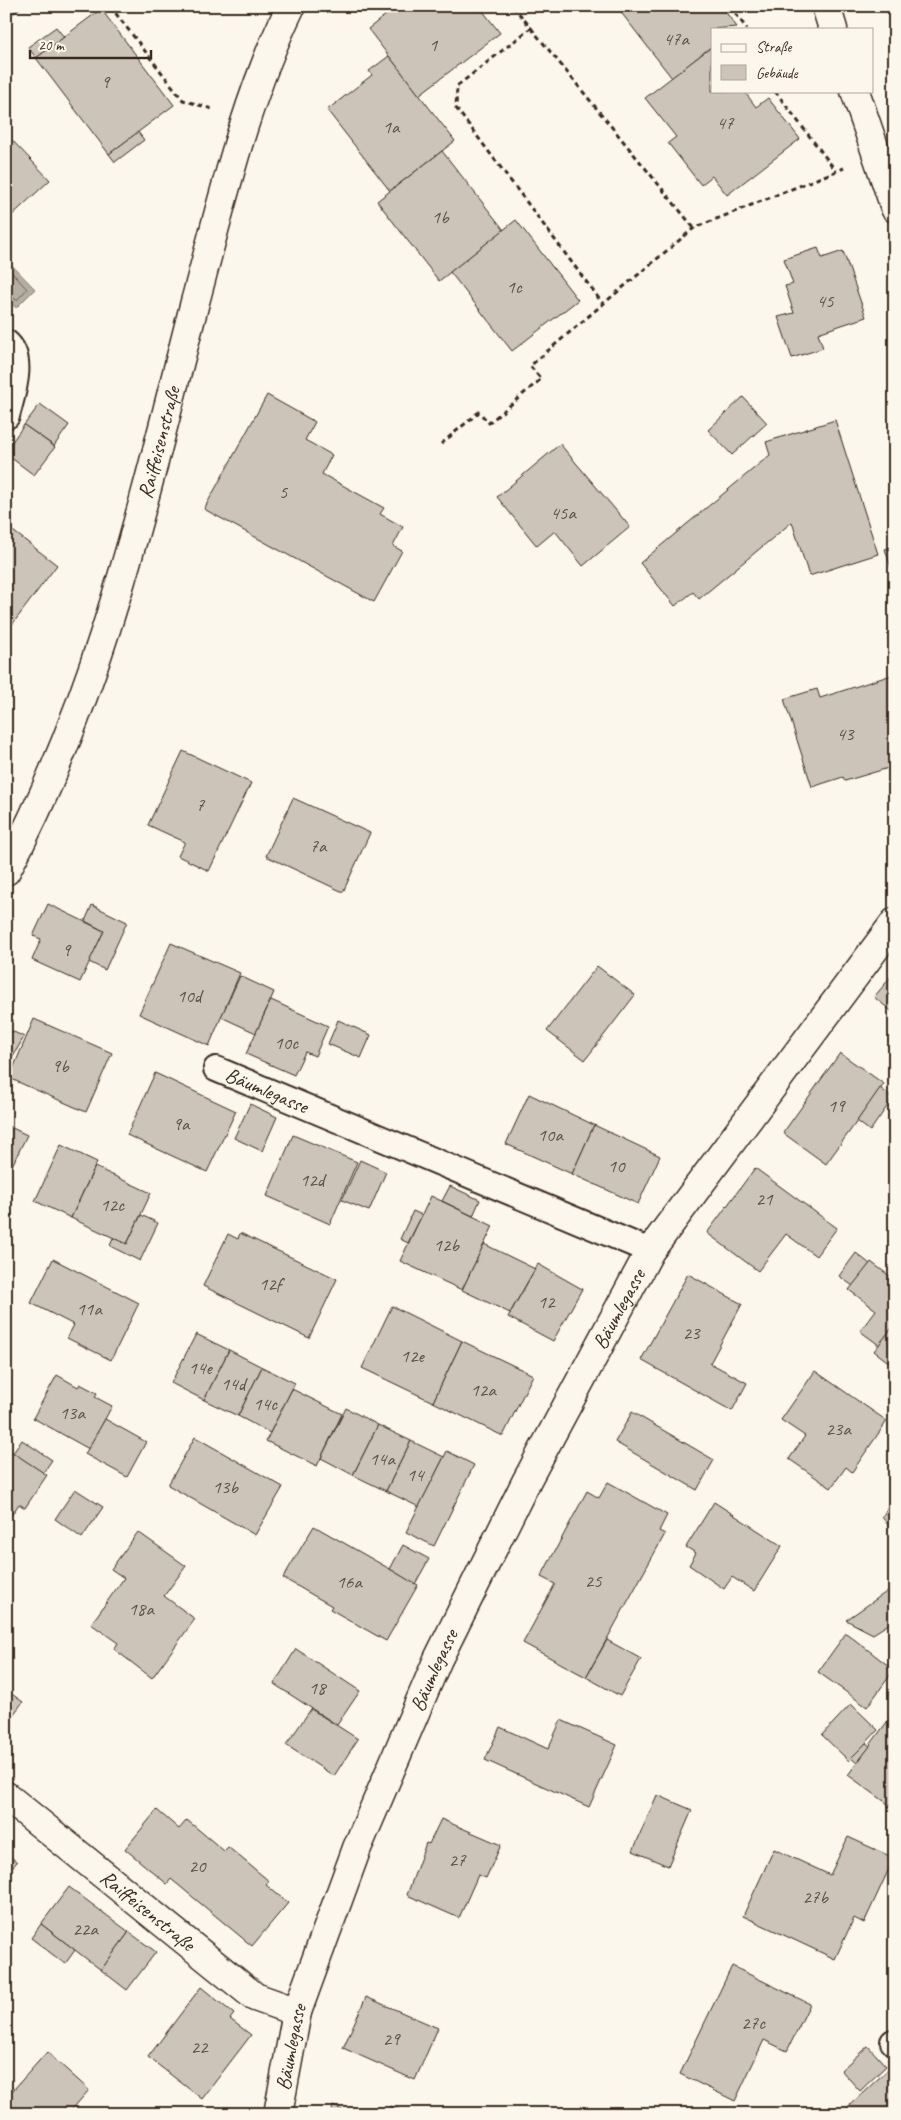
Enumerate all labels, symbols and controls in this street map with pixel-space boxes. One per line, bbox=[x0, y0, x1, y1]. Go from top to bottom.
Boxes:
house number: 47a bbox=[663, 27, 690, 51]
scale bar bbox=[30, 28, 151, 60]
legend bbox=[711, 28, 874, 92]
house number: 1 bbox=[429, 33, 439, 57]
text: 20 m bbox=[38, 36, 65, 55]
text: Straße bbox=[756, 38, 792, 57]
text: Gebäude bbox=[756, 64, 799, 83]
house number: 9 bbox=[101, 70, 111, 94]
house number: 47 bbox=[716, 111, 735, 135]
house number: 1a bbox=[383, 115, 401, 139]
house number: 1b bbox=[432, 205, 450, 229]
house number: 1c bbox=[506, 275, 523, 299]
house number: 45 bbox=[816, 289, 835, 313]
street label: Raiffeisenstraße bbox=[132, 382, 186, 501]
house number: 5 bbox=[279, 480, 289, 504]
house number: 45a bbox=[550, 501, 577, 525]
house number: 43 bbox=[836, 722, 855, 746]
house number: 7 bbox=[196, 793, 206, 817]
house number: 7a bbox=[310, 834, 328, 858]
house number: 9 bbox=[62, 938, 72, 962]
house number: 10d bbox=[177, 984, 205, 1008]
house number: 10c bbox=[274, 1031, 299, 1055]
house number: 9b bbox=[52, 1054, 70, 1078]
street label: Bäumlegasse bbox=[221, 1061, 314, 1120]
house number: 19 bbox=[827, 1094, 846, 1118]
house number: 9a bbox=[173, 1112, 191, 1136]
house number: 10a bbox=[537, 1123, 564, 1147]
house number: 10 bbox=[607, 1154, 626, 1178]
house number: 12d bbox=[300, 1168, 328, 1192]
house number: 21 bbox=[755, 1187, 774, 1211]
house number: 12c bbox=[100, 1193, 125, 1217]
house number: 12b bbox=[433, 1233, 460, 1257]
street label: Bäumlegasse bbox=[587, 1262, 652, 1354]
house number: 12f bbox=[259, 1272, 286, 1296]
house number: 12 bbox=[537, 1290, 556, 1314]
house number: 11a bbox=[76, 1297, 103, 1321]
house number: 23 bbox=[682, 1321, 701, 1345]
house number: 12e bbox=[400, 1344, 425, 1368]
house number: 14e bbox=[188, 1356, 213, 1380]
house number: 14d bbox=[221, 1372, 249, 1396]
house number: 12a bbox=[470, 1378, 497, 1402]
house number: 14c bbox=[253, 1392, 278, 1416]
house number: 13a bbox=[59, 1401, 86, 1425]
house number: 23a bbox=[825, 1417, 852, 1441]
house number: 14a bbox=[369, 1447, 396, 1471]
house number: 14 bbox=[406, 1463, 426, 1487]
house number: 13b bbox=[212, 1475, 239, 1499]
house number: 25 bbox=[584, 1569, 603, 1593]
house number: 16a bbox=[336, 1570, 363, 1594]
house number: 18a bbox=[128, 1597, 155, 1621]
street label: Bäumlegasse bbox=[404, 1623, 465, 1715]
house number: 18 bbox=[308, 1676, 328, 1700]
house number: 27 bbox=[448, 1848, 467, 1872]
house number: 20 bbox=[188, 1854, 207, 1878]
street label: Raiffeisenstraße bbox=[95, 1864, 202, 1958]
house number: 27b bbox=[802, 1885, 829, 1909]
house number: 22a bbox=[72, 1917, 99, 1941]
street label: Bäumlegasse bbox=[270, 1998, 313, 2092]
house number: 27c bbox=[741, 2011, 766, 2035]
house number: 29 bbox=[382, 2027, 401, 2051]
house number: 22 bbox=[190, 2035, 209, 2059]

